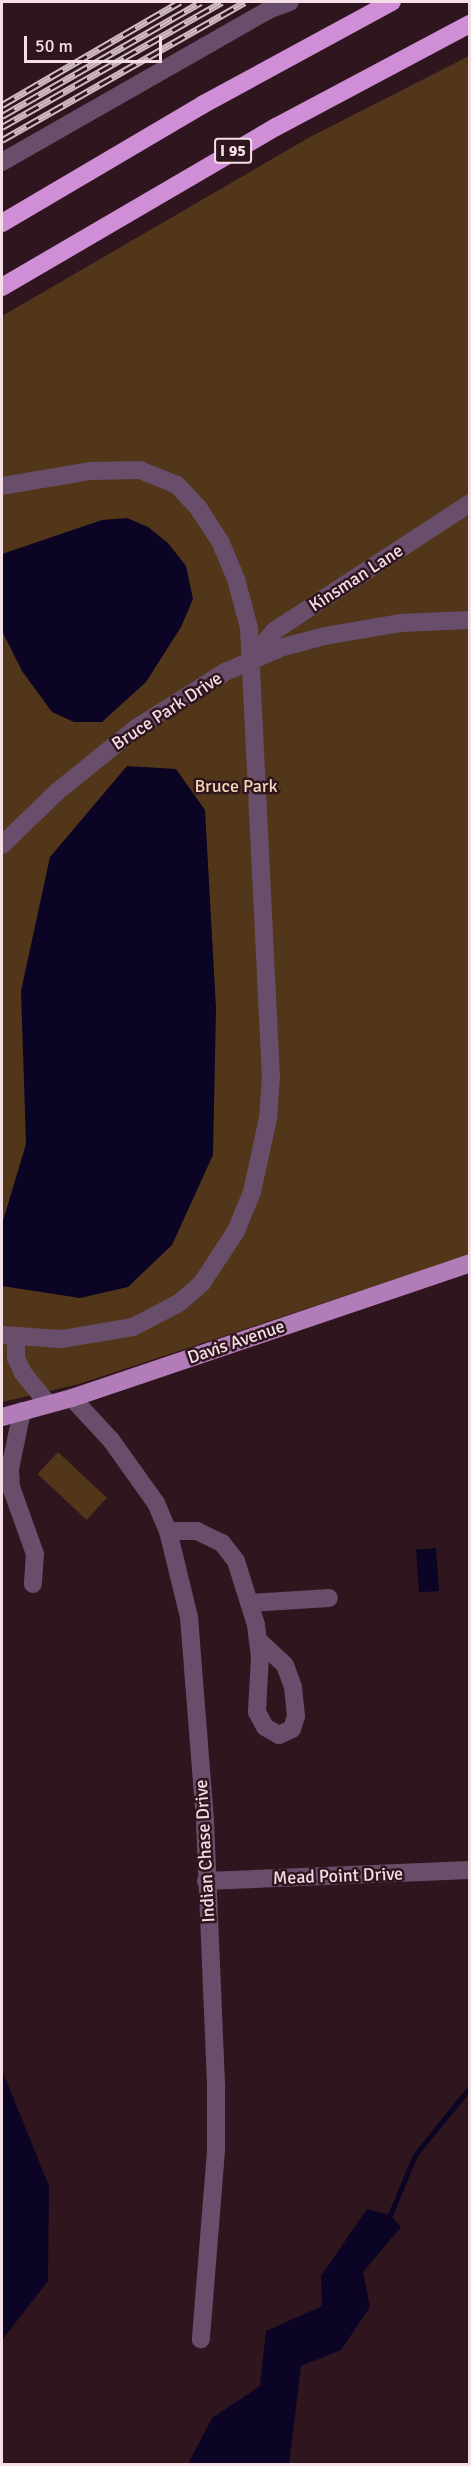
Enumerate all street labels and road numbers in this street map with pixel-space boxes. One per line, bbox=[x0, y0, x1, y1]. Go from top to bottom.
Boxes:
road number: I 95 bbox=[214, 138, 252, 164]
street label: Kinsman Lane bbox=[305, 540, 407, 616]
street label: Bruce Park Drive bbox=[108, 667, 226, 755]
street label: Davis Avenue bbox=[185, 1315, 287, 1369]
street label: Indian Chase Drive bbox=[190, 1779, 220, 1923]
street label: Mead Point Drive bbox=[272, 1863, 404, 1889]

